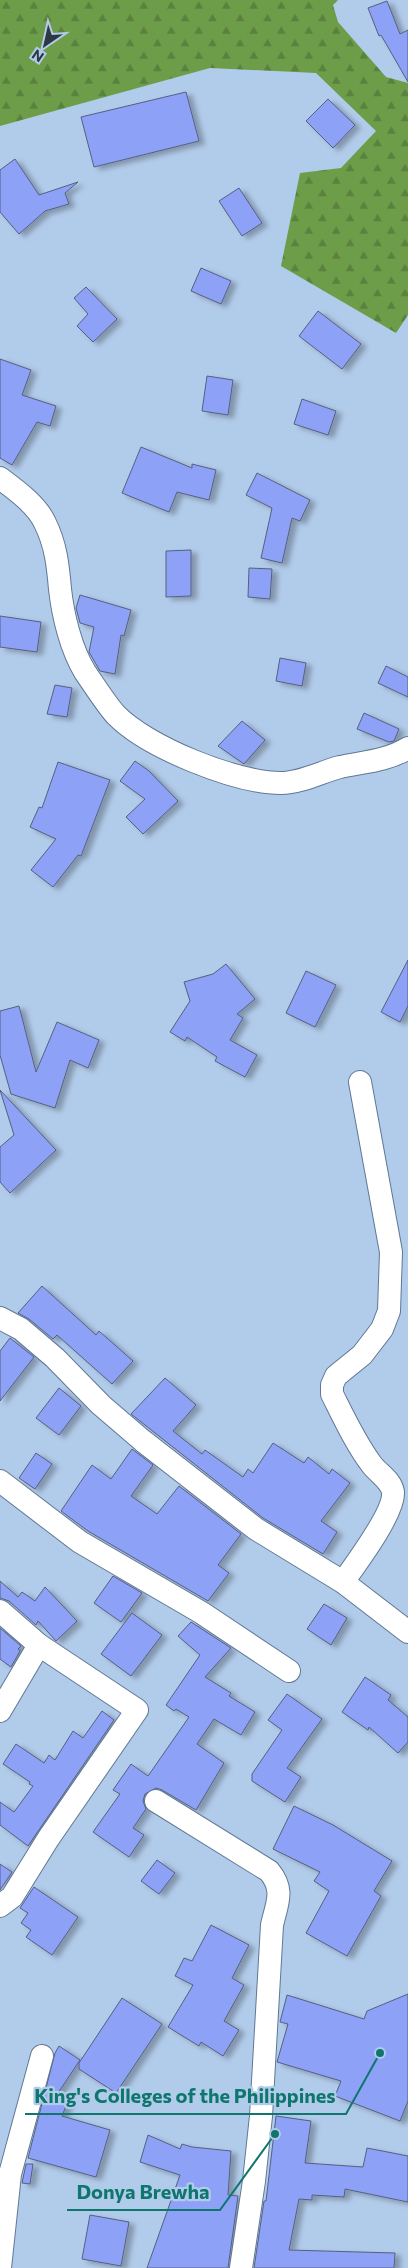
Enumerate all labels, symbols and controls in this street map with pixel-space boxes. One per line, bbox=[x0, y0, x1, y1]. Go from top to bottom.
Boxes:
north arrow bbox=[20, 20, 70, 70]
text: N bbox=[28, 46, 47, 66]
callout: King's Colleges of the Philippines bbox=[25, 2079, 346, 2114]
text: King's Colleges of the Philippines bbox=[34, 2083, 336, 2107]
callout: Donya Brewha bbox=[67, 2175, 220, 2210]
text: Donya Brewha bbox=[76, 2179, 210, 2203]

